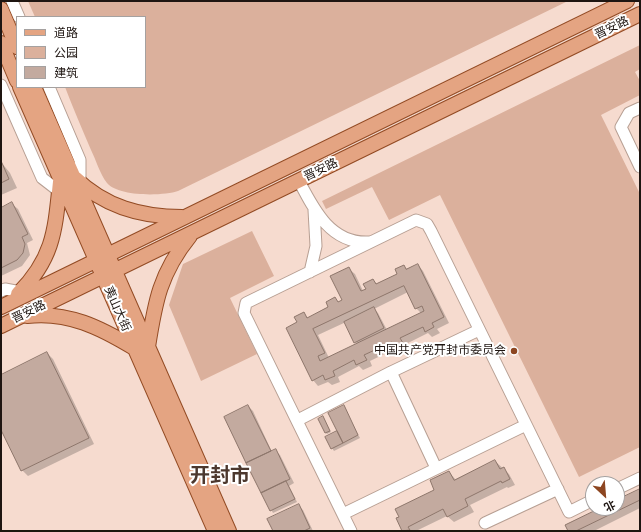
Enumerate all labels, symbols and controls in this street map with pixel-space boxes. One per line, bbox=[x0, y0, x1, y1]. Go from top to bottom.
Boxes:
street label: 晋安路 bbox=[593, 14, 631, 42]
legend bbox=[16, 16, 146, 88]
text: 道路 bbox=[54, 24, 78, 41]
text: 公园 bbox=[54, 44, 78, 61]
text: 建筑 bbox=[54, 64, 78, 81]
street label: 晋安路 bbox=[302, 156, 340, 184]
street label: 夷山大街 bbox=[101, 284, 133, 334]
street label: 晋安路 bbox=[10, 298, 48, 326]
place label: 中国共产党开封市委员会 bbox=[374, 344, 506, 358]
marker: 中国共产党开封市委员会 bbox=[509, 346, 519, 356]
district label: 开封市 bbox=[190, 464, 250, 488]
north arrow bbox=[585, 476, 625, 516]
text: 北 bbox=[602, 497, 618, 515]

